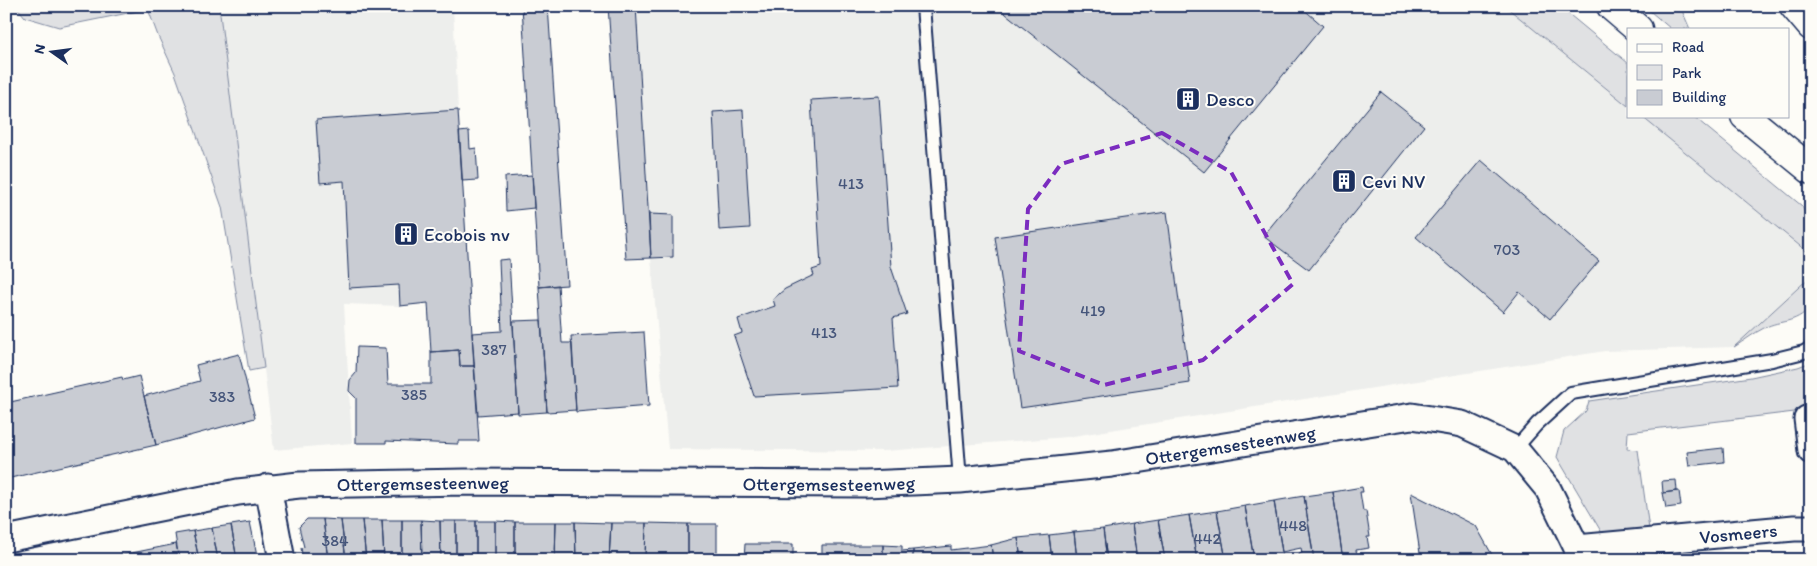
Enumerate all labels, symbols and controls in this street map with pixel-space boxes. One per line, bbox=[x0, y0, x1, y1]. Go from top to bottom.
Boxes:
north arrow bbox=[28, 28, 78, 78]
legend bbox=[1627, 28, 1790, 118]
text: Road bbox=[1672, 38, 1705, 56]
text: N bbox=[30, 42, 49, 56]
text: Park bbox=[1672, 64, 1702, 82]
building icon: Desco bbox=[1175, 86, 1201, 112]
place label: Desco bbox=[1206, 88, 1254, 111]
text: Building bbox=[1672, 88, 1726, 106]
building icon: Cevi NV bbox=[1331, 168, 1357, 194]
place label: Cevi NV bbox=[1362, 170, 1425, 193]
house number: 413 bbox=[838, 174, 864, 193]
building icon: Ecobois nv bbox=[393, 221, 419, 247]
place label: Ecobois nv bbox=[424, 223, 510, 246]
house number: 703 bbox=[1494, 240, 1521, 259]
house number: 419 bbox=[1080, 301, 1106, 320]
house number: 413 bbox=[811, 323, 837, 342]
house number: 387 bbox=[481, 340, 507, 359]
house number: 385 bbox=[401, 385, 427, 404]
house number: 383 bbox=[209, 387, 235, 406]
street label: Ottergemsesteenweg bbox=[1143, 420, 1318, 470]
street label: Ottergemsesteenweg bbox=[336, 470, 509, 496]
street label: Ottergemsesteenweg bbox=[742, 470, 916, 496]
house number: 448 bbox=[1279, 516, 1307, 535]
street label: Vosmeers bbox=[1698, 518, 1778, 548]
house number: 442 bbox=[1193, 529, 1221, 548]
house number: 384 bbox=[321, 531, 349, 550]

